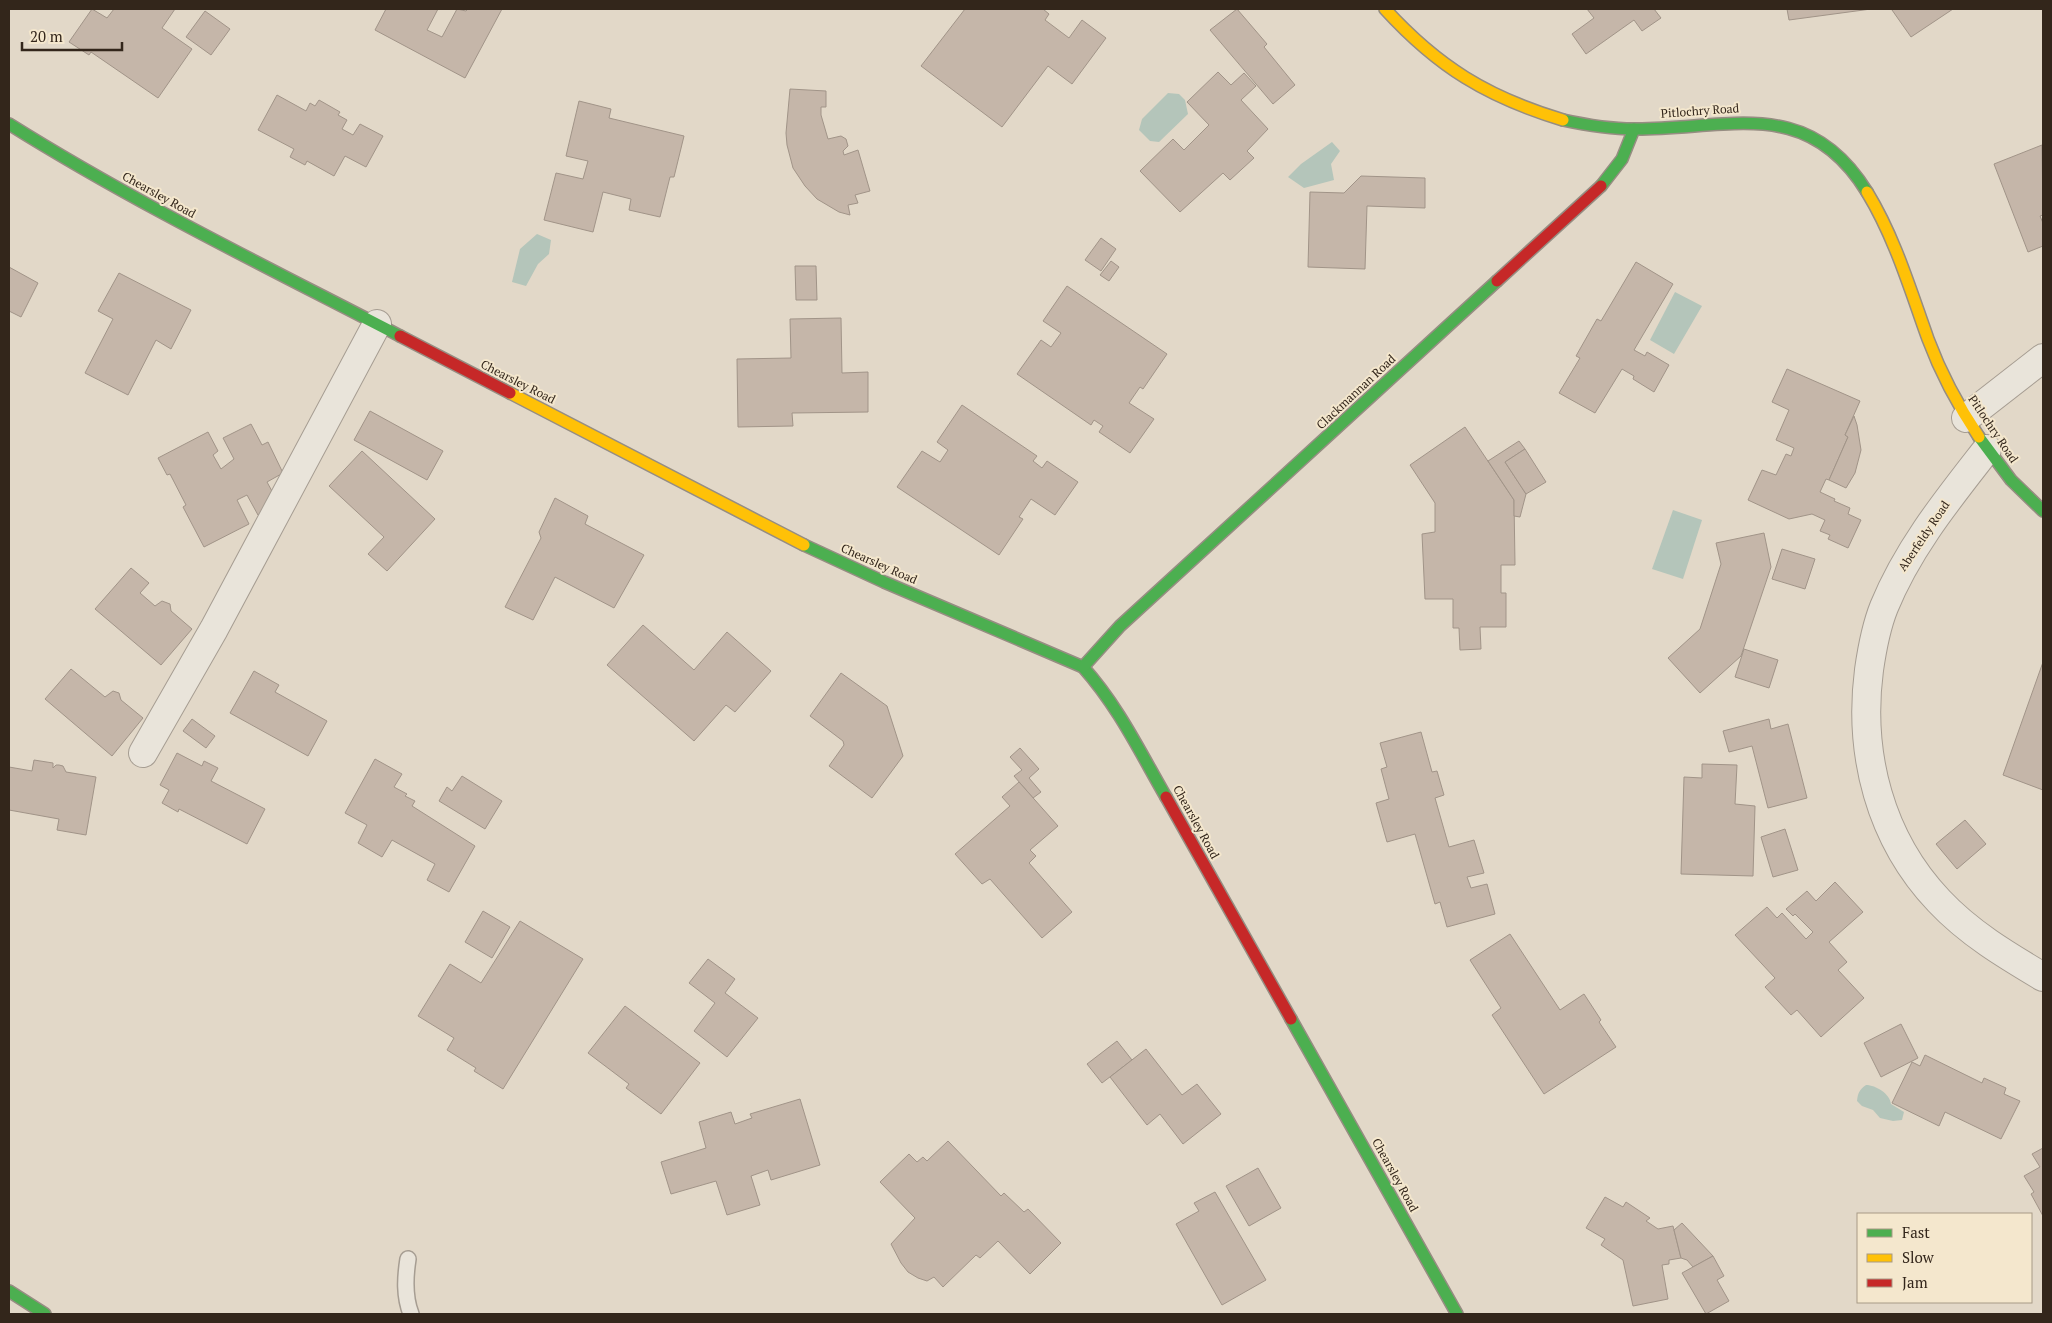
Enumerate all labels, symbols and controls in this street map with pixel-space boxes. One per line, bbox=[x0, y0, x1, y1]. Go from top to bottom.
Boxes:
scale bar bbox=[22, 20, 122, 52]
text: 20 m bbox=[30, 26, 63, 46]
street label: Pitlochry Road bbox=[1660, 100, 1740, 121]
street label: Chearsley Road bbox=[120, 168, 199, 221]
street label: Clackmannan Road bbox=[1313, 351, 1399, 432]
street label: Chearsley Road bbox=[478, 356, 558, 407]
street label: Pitlochry Road bbox=[1965, 392, 2022, 466]
street label: Aberfeldy Road bbox=[1895, 498, 1953, 574]
street label: Chearsley Road bbox=[839, 540, 920, 587]
street label: Chearsley Road bbox=[1170, 782, 1223, 861]
street label: Chearsley Road bbox=[1369, 1135, 1422, 1214]
legend bbox=[1857, 1213, 2032, 1303]
text: Fast bbox=[1902, 1222, 1930, 1242]
text: Slow bbox=[1902, 1247, 1935, 1267]
text: Jam bbox=[1902, 1272, 1928, 1292]

